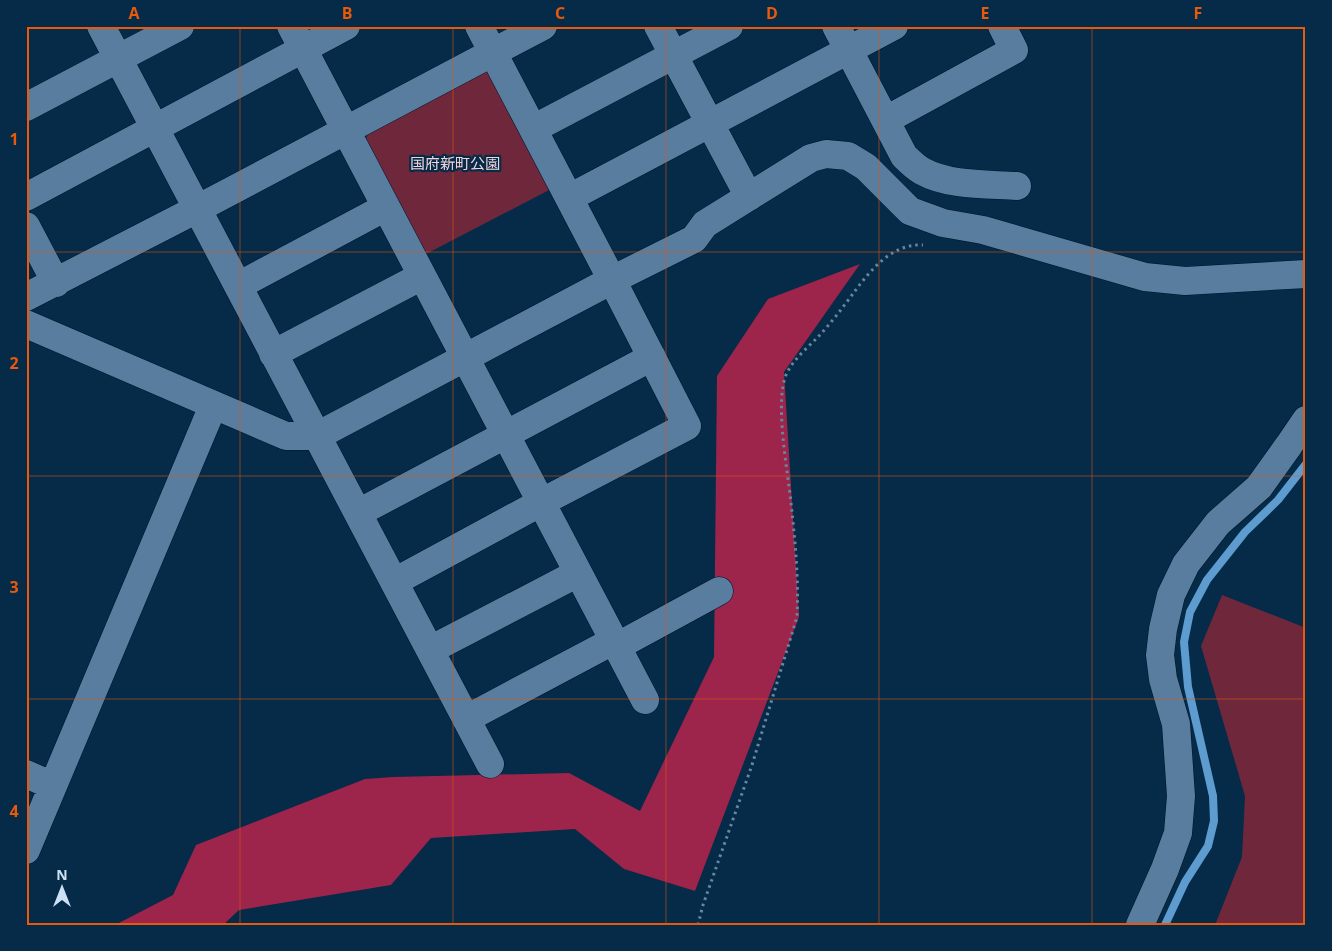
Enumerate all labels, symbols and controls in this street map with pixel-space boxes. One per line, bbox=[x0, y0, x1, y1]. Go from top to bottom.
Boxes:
text: A bbox=[128, 2, 140, 24]
text: B bbox=[342, 2, 352, 24]
text: C bbox=[555, 2, 565, 24]
text: D bbox=[766, 2, 778, 24]
text: E bbox=[981, 2, 990, 24]
text: F bbox=[1194, 2, 1202, 24]
text: 1 bbox=[9, 128, 19, 150]
park label: 国府新町公園 bbox=[410, 153, 500, 173]
text: 2 bbox=[9, 352, 19, 374]
text: 3 bbox=[9, 576, 19, 598]
text: 4 bbox=[9, 800, 19, 822]
north arrow bbox=[38, 864, 88, 914]
text: N bbox=[56, 865, 68, 884]

